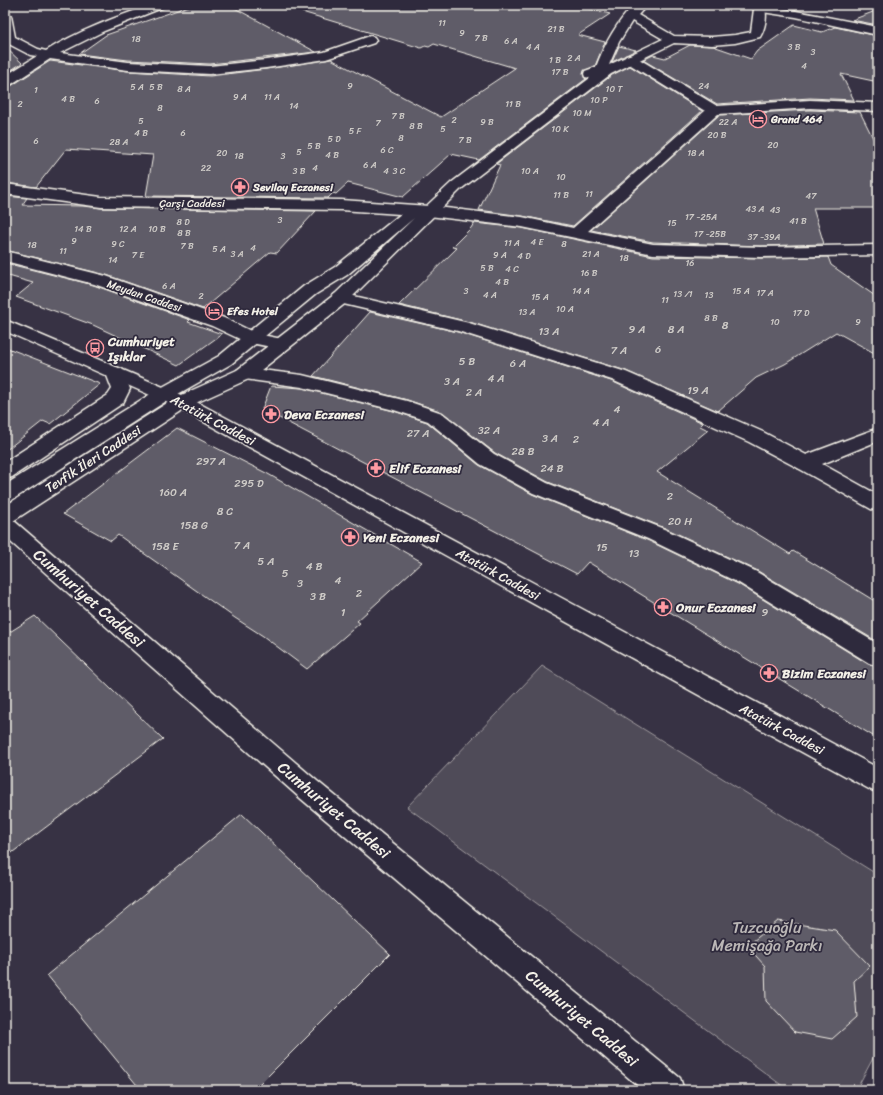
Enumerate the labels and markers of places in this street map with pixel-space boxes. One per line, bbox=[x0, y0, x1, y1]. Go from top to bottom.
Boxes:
hotel icon: Grand 464 bbox=[748, 109, 768, 129]
place label: Grand 464 bbox=[770, 110, 823, 129]
pharmacy icon: Sevilay Eczanesi bbox=[230, 177, 250, 197]
place label: Sevilay Eczanesi bbox=[252, 178, 334, 197]
hotel icon: Efes Hotel bbox=[204, 301, 224, 321]
place label: Efes Hotel bbox=[227, 302, 279, 321]
place label: Cumhuriyet Işıklar bbox=[107, 330, 175, 368]
bus stop icon: Cumhuriyet Işıklar bbox=[85, 338, 105, 358]
place label: Deva Eczanesi bbox=[284, 403, 365, 426]
pharmacy icon: Deva Eczanesi bbox=[261, 404, 281, 424]
place label: Elif Eczanesi bbox=[389, 457, 463, 480]
pharmacy icon: Elif Eczanesi bbox=[366, 458, 386, 478]
place label: Yeni Eczanesi bbox=[363, 526, 441, 549]
pharmacy icon: Yeni Eczanesi bbox=[340, 527, 360, 547]
place label: Onur Eczanesi bbox=[675, 596, 757, 619]
pharmacy icon: Onur Eczanesi bbox=[653, 597, 673, 617]
place label: Bizim Eczanesi bbox=[782, 662, 867, 685]
pharmacy icon: Bizim Eczanesi bbox=[759, 663, 779, 683]

